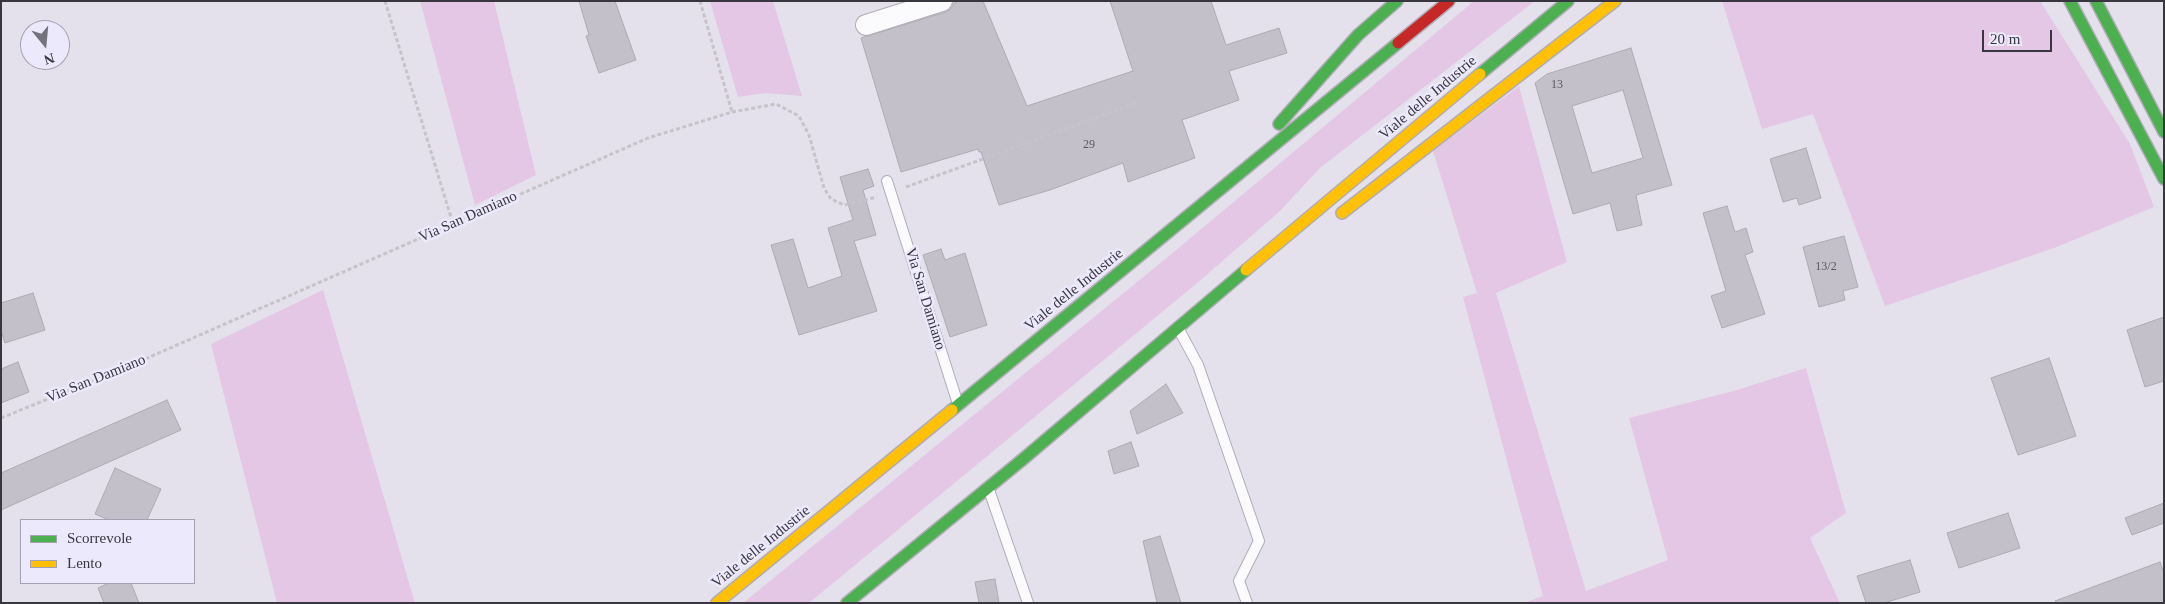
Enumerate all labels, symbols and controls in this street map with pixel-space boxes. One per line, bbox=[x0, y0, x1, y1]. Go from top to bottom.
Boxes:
north arrow bbox=[20, 20, 70, 70]
scale bar bbox=[1985, 20, 2055, 52]
text: 20 m bbox=[1990, 31, 2020, 47]
text: N bbox=[42, 50, 56, 68]
street label: Viale delle Industrie bbox=[1376, 52, 1480, 144]
house number: 13 bbox=[1551, 78, 1563, 92]
house number: 29 bbox=[1083, 138, 1095, 152]
street label: Via San Damiano bbox=[416, 187, 520, 247]
street label: Viale delle Industrie bbox=[1021, 245, 1127, 335]
street label: Via San Damiano bbox=[901, 246, 949, 352]
house number: 13/2 bbox=[1815, 260, 1837, 274]
street label: Via San Damiano bbox=[44, 351, 148, 407]
street label: Viale delle Industrie bbox=[708, 502, 814, 592]
legend bbox=[20, 519, 195, 584]
text: Scorrevole bbox=[67, 530, 132, 546]
text: Lento bbox=[67, 555, 102, 571]

